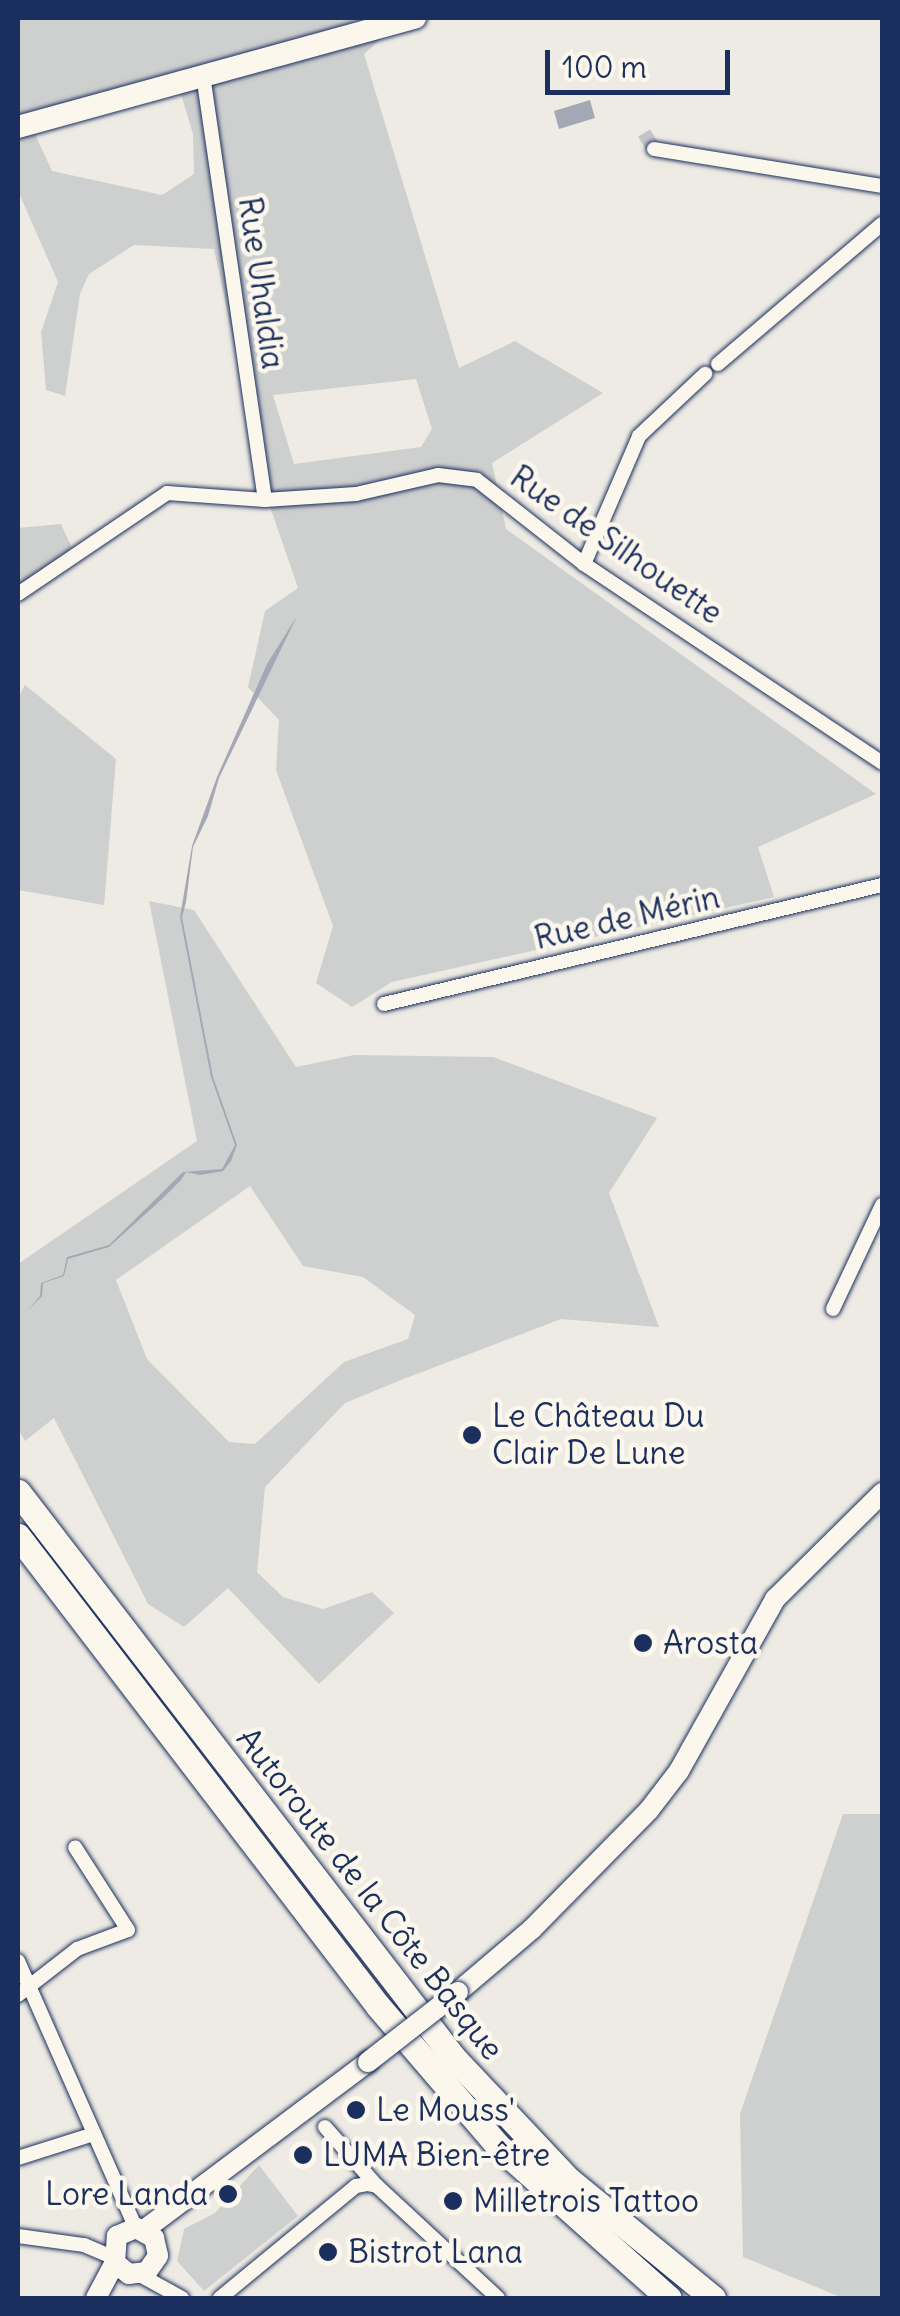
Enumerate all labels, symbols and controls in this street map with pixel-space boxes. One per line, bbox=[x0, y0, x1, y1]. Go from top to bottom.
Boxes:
scale bar bbox=[550, 30, 735, 92]
text: 100 m bbox=[562, 48, 647, 86]
street label: Rue Uhaldia bbox=[230, 194, 292, 372]
street label: Rue de Silhouette bbox=[503, 458, 729, 632]
street label: Rue de Mérin bbox=[531, 878, 723, 958]
place label: Le Château Du Clair De Lune bbox=[492, 1398, 705, 1473]
marker: Le Château Du Clair De Lune bbox=[461, 1424, 483, 1446]
place label: Arosta bbox=[663, 1624, 758, 1662]
marker: Arosta bbox=[632, 1632, 654, 1654]
street label: Autoroute de la Côte Basque bbox=[229, 1720, 511, 2068]
place label: Le Mouss' bbox=[376, 2091, 515, 2129]
marker: Le Mouss' bbox=[345, 2099, 367, 2121]
place label: LUMA Bien-être bbox=[323, 2136, 550, 2174]
marker: LUMA Bien-être bbox=[292, 2144, 314, 2166]
place label: Lore Landa bbox=[45, 2175, 208, 2213]
place label: Milletrois Tattoo bbox=[473, 2182, 699, 2220]
marker: Lore Landa bbox=[217, 2183, 239, 2205]
marker: Milletrois Tattoo bbox=[442, 2190, 464, 2212]
place label: Bistrot Lana bbox=[348, 2233, 523, 2271]
marker: Bistrot Lana bbox=[317, 2241, 339, 2263]

